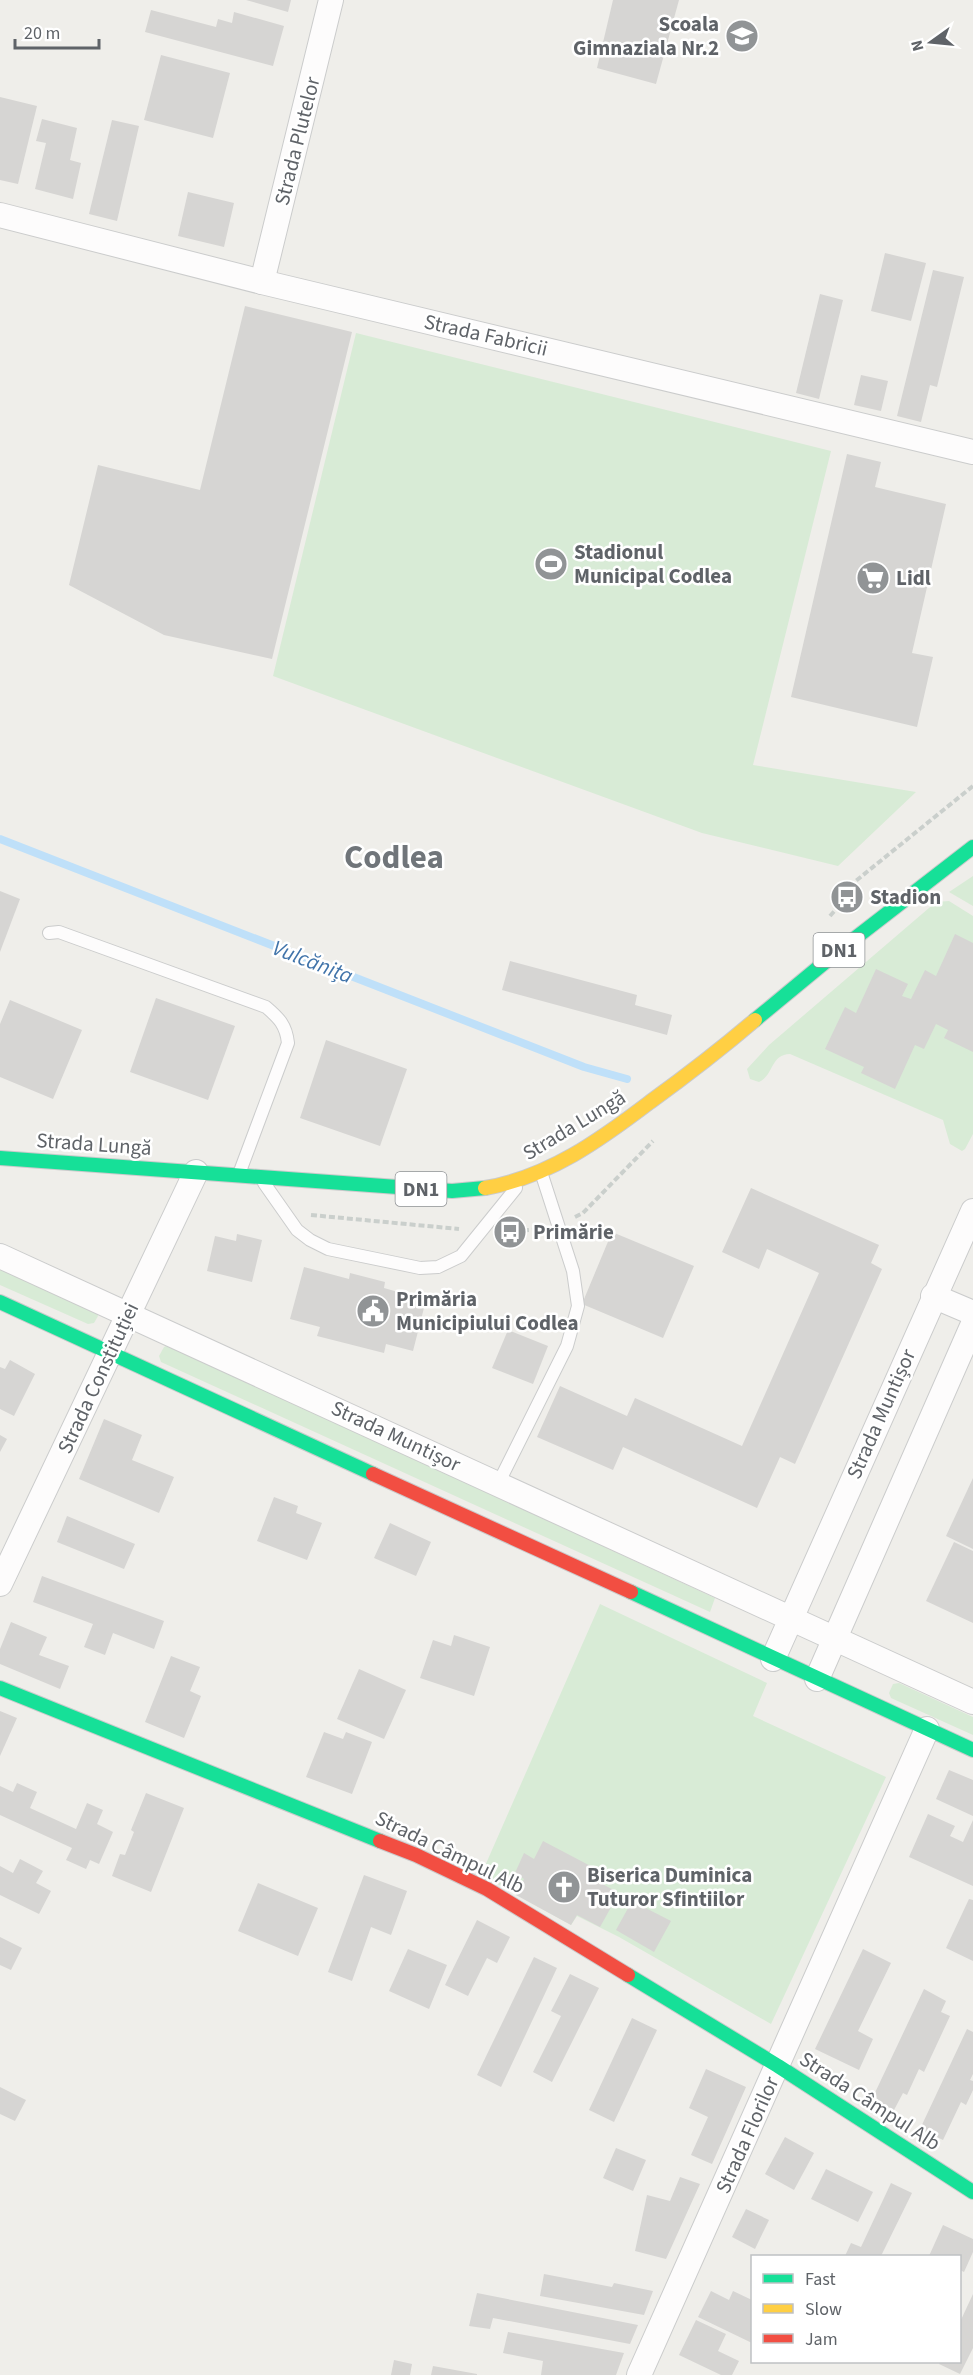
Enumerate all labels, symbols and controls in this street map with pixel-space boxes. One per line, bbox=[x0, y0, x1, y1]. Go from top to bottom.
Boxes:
place label: Scoala Gimnaziala Nr.2 bbox=[573, 9, 719, 63]
scale bar bbox=[15, 12, 99, 50]
north arrow bbox=[901, 12, 961, 72]
school or university icon: Scoala Gimnaziala Nr.2 bbox=[724, 18, 760, 54]
text: 20 m bbox=[24, 21, 60, 46]
text: N bbox=[905, 38, 929, 54]
street label: Strada Plutelor bbox=[267, 73, 328, 208]
street label: Strada Fabricii bbox=[421, 306, 551, 364]
place label: Stadionul Municipal Codlea bbox=[574, 537, 732, 591]
sports icon: Stadionul Municipal Codlea bbox=[533, 546, 569, 582]
supermarket icon: Lidl bbox=[855, 560, 891, 596]
place label: Lidl bbox=[896, 563, 931, 593]
district label: Codlea bbox=[344, 834, 444, 881]
bus stop icon: Stadion bbox=[829, 879, 865, 915]
place label: Stadion bbox=[870, 882, 941, 912]
water label: Vulcănița bbox=[268, 932, 358, 992]
road number: DN1 bbox=[814, 933, 864, 967]
street label: Strada Lungă bbox=[517, 1082, 631, 1168]
street label: Strada Lungă bbox=[35, 1125, 153, 1163]
road number: DN1 bbox=[396, 1172, 446, 1206]
bus stop icon: Primărie bbox=[492, 1214, 528, 1250]
place label: Primărie bbox=[533, 1217, 614, 1247]
place label: Primăria Municipiului Codlea bbox=[396, 1284, 579, 1338]
public building icon: Primăria Municipiului Codlea bbox=[355, 1293, 391, 1329]
street label: Strada Constituției bbox=[50, 1298, 146, 1458]
street label: Strada Muntișor bbox=[839, 1344, 923, 1484]
street label: Strada Muntișor bbox=[326, 1393, 466, 1479]
street label: Strada Câmpul Alb bbox=[370, 1803, 530, 1901]
place label: Biserica Duminica Tuturor Sfintiilor bbox=[587, 1860, 752, 1914]
church icon: Biserica Duminica Tuturor Sfintiilor bbox=[546, 1869, 582, 1905]
street label: Strada Câmpul Alb bbox=[794, 2044, 946, 2158]
street label: Strada Florilor bbox=[708, 2071, 786, 2198]
legend bbox=[751, 2255, 961, 2363]
text: Fast bbox=[805, 2267, 836, 2292]
text: Slow bbox=[805, 2297, 842, 2322]
text: Jam bbox=[805, 2327, 838, 2352]

